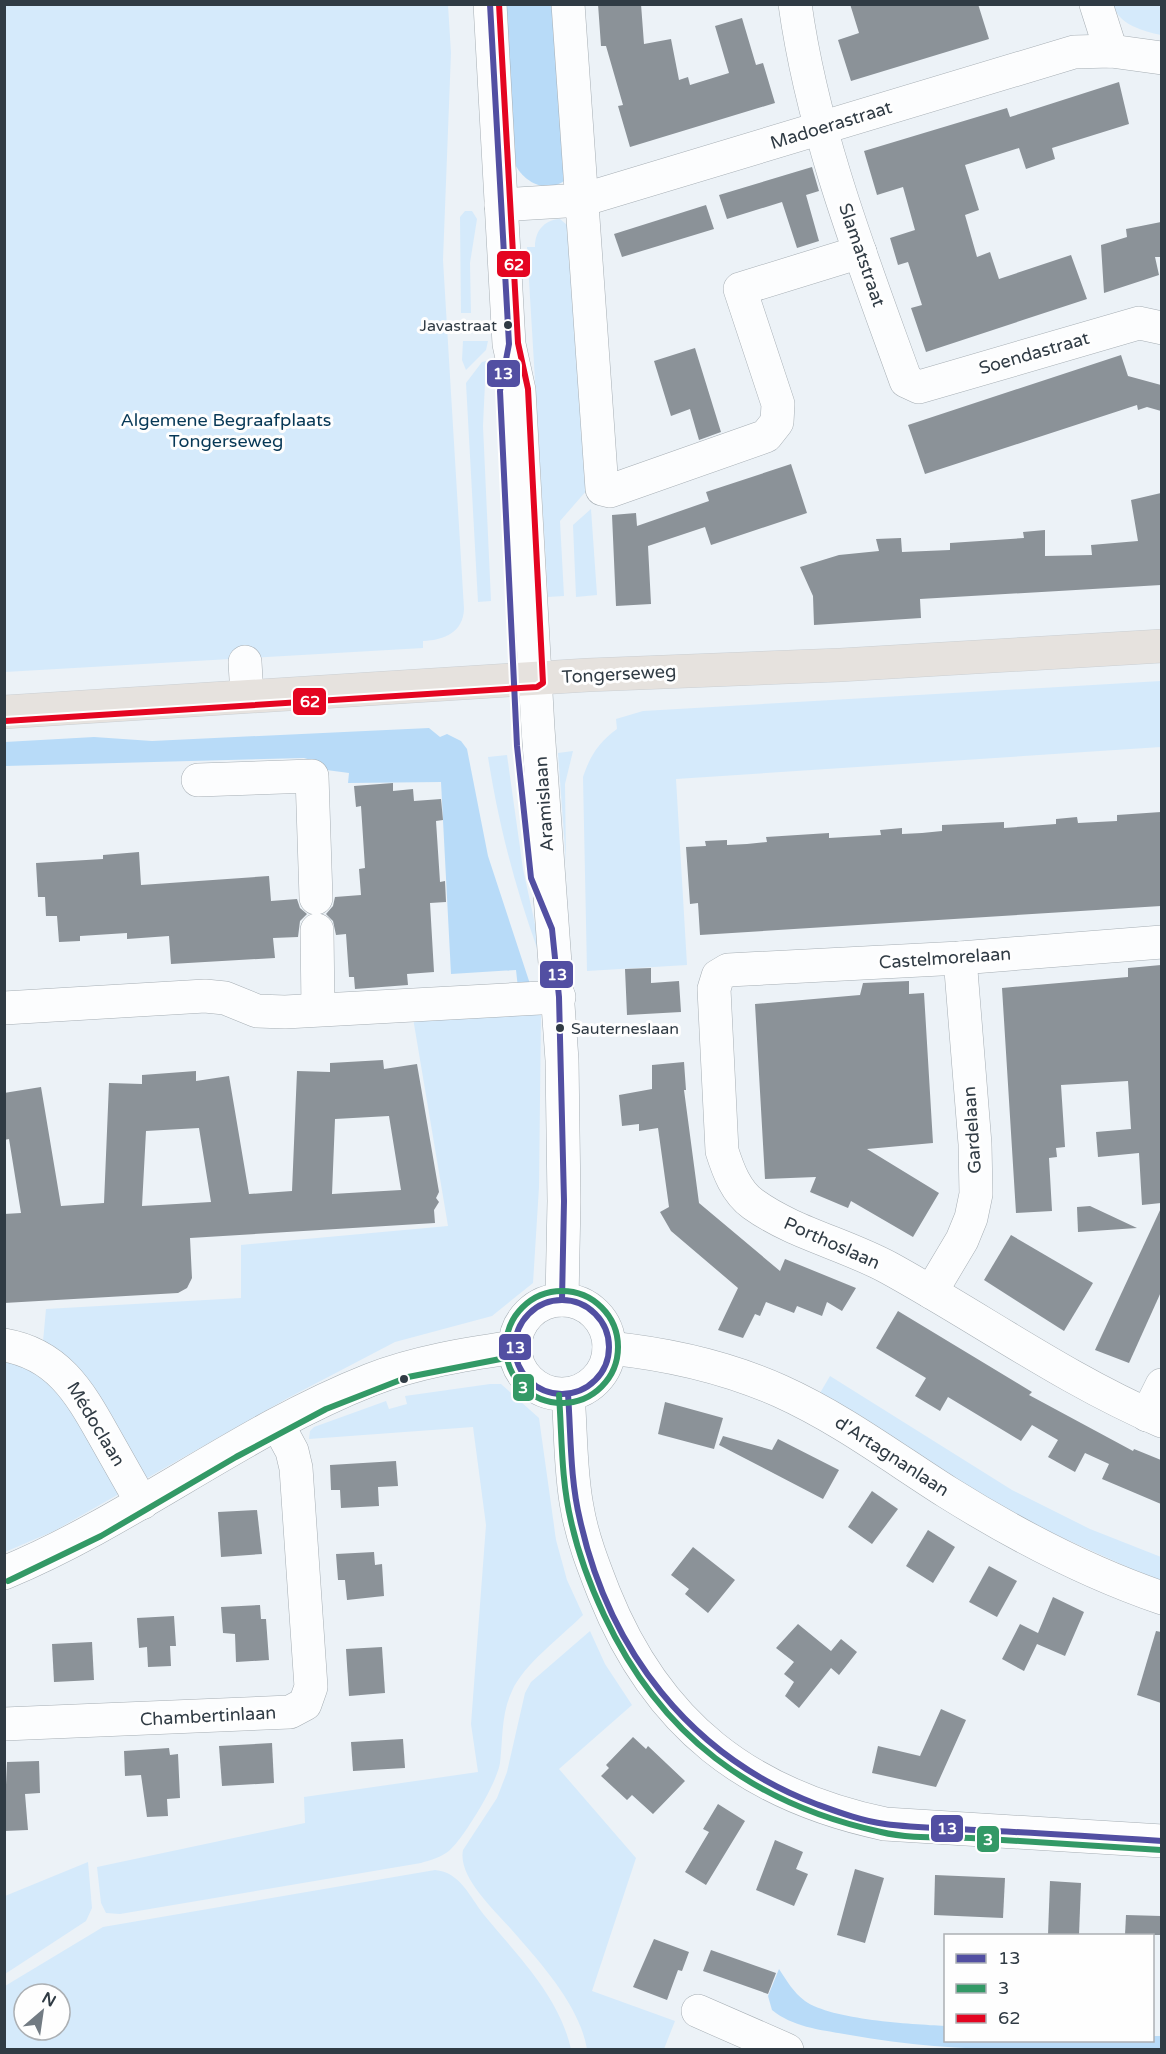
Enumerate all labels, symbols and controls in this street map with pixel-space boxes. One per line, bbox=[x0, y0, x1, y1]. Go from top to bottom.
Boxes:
street label: Madoerastraat bbox=[767, 96, 895, 154]
street label: Slamatstraat bbox=[834, 200, 890, 310]
line badge: 62 bbox=[496, 250, 531, 278]
text: 62 bbox=[504, 255, 524, 275]
place label: Javastraat bbox=[420, 316, 497, 336]
marker: Javastraat bbox=[502, 319, 514, 331]
street label: Soendastraat bbox=[976, 327, 1092, 379]
line badge: 13 bbox=[486, 359, 521, 388]
text: 13 bbox=[493, 364, 513, 384]
park label: Algemene Begraafplaats Tongerseweg bbox=[121, 409, 331, 452]
street label: Tongerseweg bbox=[561, 660, 677, 688]
line badge: 62 bbox=[292, 687, 327, 716]
text: 62 bbox=[300, 692, 320, 712]
street label: Aramislaan bbox=[530, 756, 558, 852]
street label: Castelmorelaan bbox=[878, 942, 1012, 974]
line badge: 13 bbox=[539, 960, 574, 989]
text: 13 bbox=[547, 965, 567, 985]
place label: Sauterneslaan bbox=[571, 1019, 679, 1039]
marker: Sauterneslaan bbox=[554, 1022, 566, 1034]
street label: Gardelaan bbox=[958, 1086, 986, 1174]
street label: Porthoslaan bbox=[781, 1212, 883, 1274]
line badge: 13 bbox=[498, 1333, 532, 1361]
text: 13 bbox=[505, 1338, 525, 1358]
unlabelled marker bbox=[398, 1373, 410, 1385]
line badge: 3 bbox=[512, 1373, 535, 1402]
street label: Médoclaan bbox=[62, 1378, 130, 1470]
text: 3 bbox=[518, 1378, 528, 1398]
street label: d'Artagnanlaan bbox=[831, 1411, 953, 1501]
street label: Chambertinlaan bbox=[139, 1701, 277, 1731]
line badge: 13 bbox=[930, 1814, 964, 1843]
text: 13 bbox=[937, 1819, 957, 1839]
line badge: 3 bbox=[976, 1825, 1000, 1853]
text: 3 bbox=[983, 1830, 993, 1850]
legend bbox=[944, 1934, 1154, 2042]
text: 13 bbox=[998, 1947, 1021, 1969]
text: 3 bbox=[998, 1977, 1009, 1999]
north arrow bbox=[12, 1982, 72, 2042]
text: N bbox=[38, 1988, 59, 2012]
text: 62 bbox=[998, 2007, 1021, 2029]

